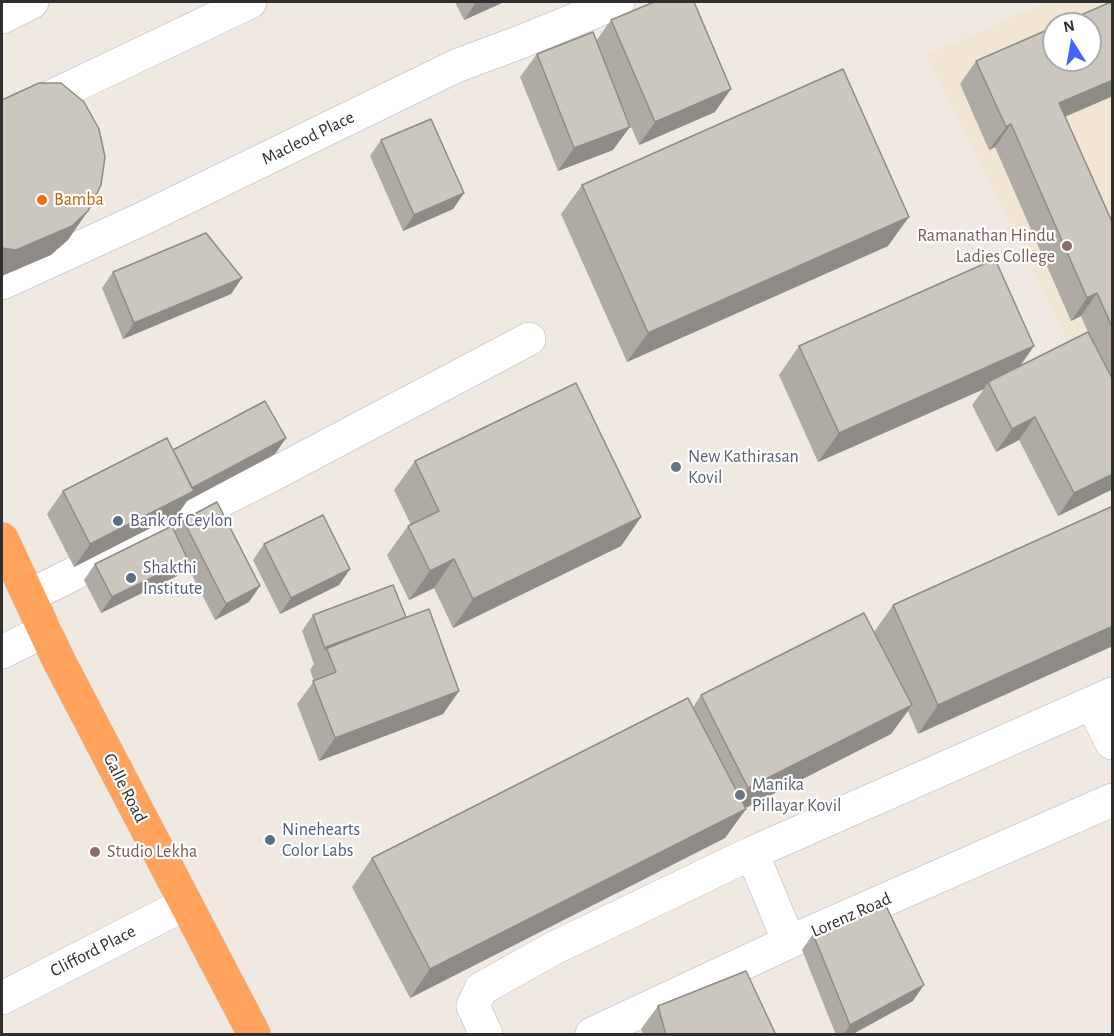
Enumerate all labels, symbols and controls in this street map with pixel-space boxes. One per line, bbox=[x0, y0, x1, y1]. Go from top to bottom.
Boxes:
north arrow bbox=[1042, 12, 1102, 72]
text: N bbox=[1062, 17, 1076, 35]
street label: Macleod Place bbox=[258, 106, 358, 170]
place label: Bamba bbox=[54, 189, 104, 211]
marker: Bamba bbox=[35, 193, 49, 207]
place label: Ramanathan Hindu Ladies College bbox=[917, 225, 1055, 268]
marker: Ramanathan Hindu Ladies College bbox=[1060, 239, 1074, 253]
place label: New Kathirasan Kovil bbox=[688, 446, 799, 488]
marker: New Kathirasan Kovil bbox=[669, 460, 683, 474]
place label: Bank of Ceylon bbox=[130, 510, 233, 532]
marker: Bank of Ceylon bbox=[111, 514, 125, 528]
place label: Shakthi Institute bbox=[143, 557, 202, 600]
marker: Shakthi Institute bbox=[124, 571, 138, 585]
street label: Galle Road bbox=[98, 750, 152, 826]
place label: Manika Pillayar Kovil bbox=[752, 774, 841, 816]
marker: Manika Pillayar Kovil bbox=[733, 788, 747, 802]
place label: Ninehearts Color Labs bbox=[282, 819, 360, 862]
marker: Ninehearts Color Labs bbox=[263, 833, 277, 847]
place label: Studio Lekha bbox=[107, 841, 197, 863]
marker: Studio Lekha bbox=[88, 845, 102, 859]
street label: Lorenz Road bbox=[808, 888, 894, 942]
street label: Clifford Place bbox=[47, 920, 139, 982]

